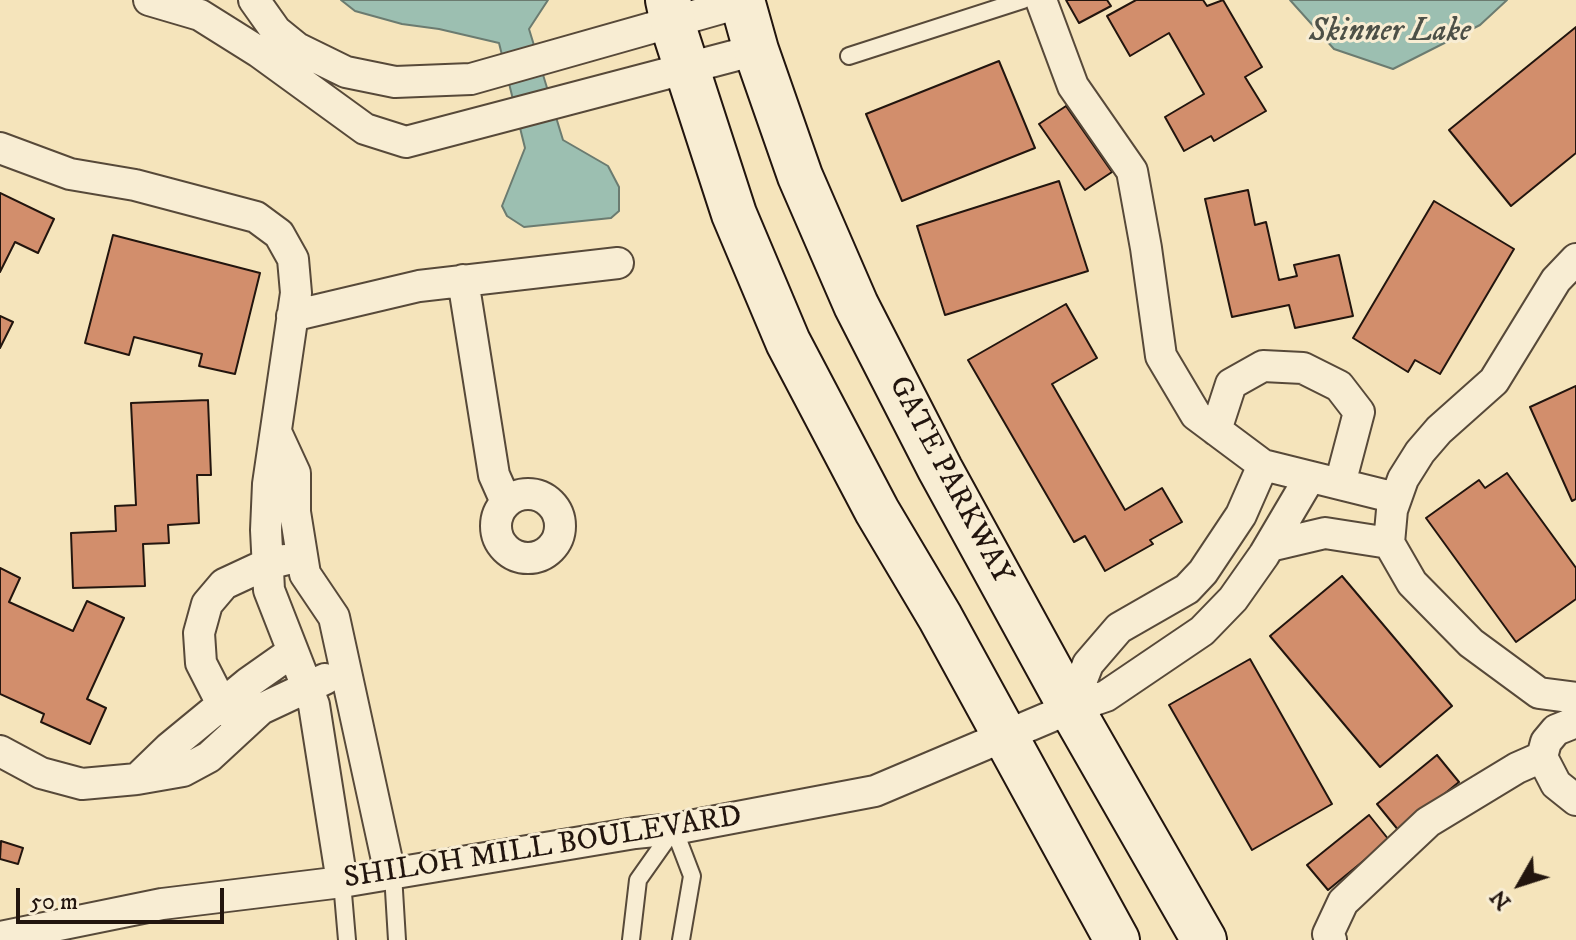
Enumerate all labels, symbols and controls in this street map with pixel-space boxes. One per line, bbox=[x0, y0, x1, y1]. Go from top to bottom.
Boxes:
water label: Skinner Lake bbox=[1309, 14, 1471, 52]
street label: GATE PARKWAY bbox=[879, 371, 1019, 591]
street label: SHILOH MILL BOULEVARD bbox=[342, 800, 744, 898]
north arrow bbox=[1480, 844, 1560, 924]
scale bar bbox=[20, 872, 228, 922]
text: N bbox=[1485, 884, 1517, 915]
text: 50 m bbox=[30, 887, 78, 917]

